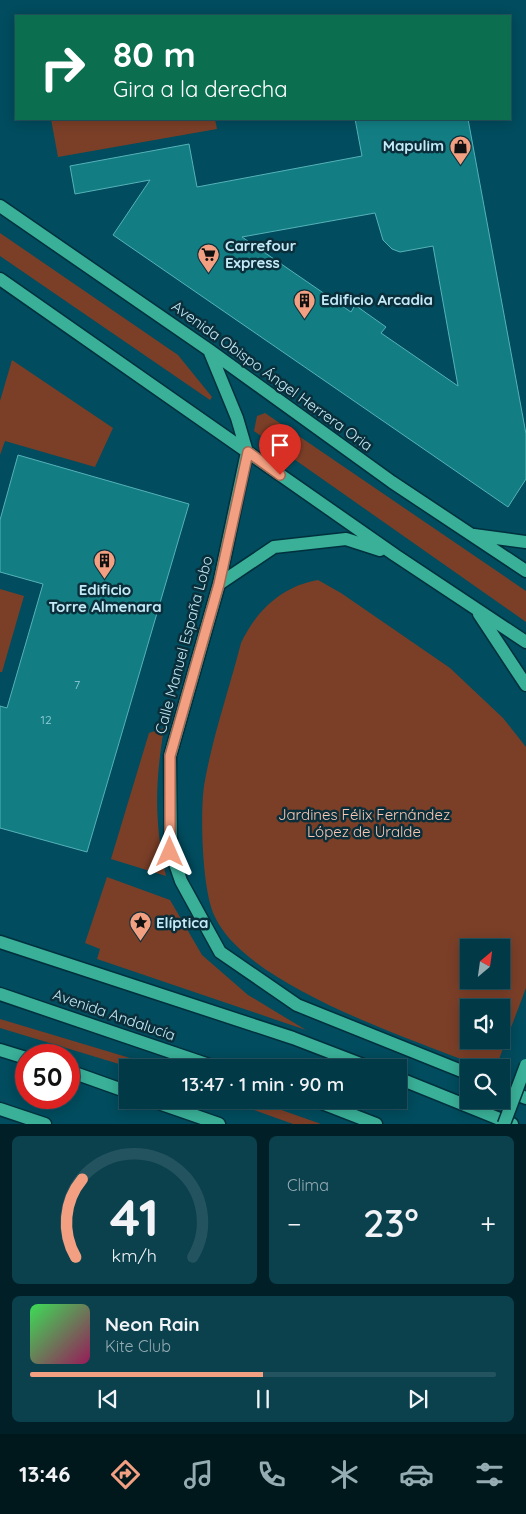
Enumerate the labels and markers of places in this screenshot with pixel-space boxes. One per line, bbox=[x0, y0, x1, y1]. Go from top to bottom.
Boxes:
shop icon: Mapulim bbox=[448, 134, 472, 165]
place label: Mapulim bbox=[383, 136, 444, 155]
place label: Carrefour Express bbox=[225, 236, 297, 272]
supermarket icon: Carrefour Express bbox=[197, 243, 221, 274]
building icon: Edificio Arcadia bbox=[293, 288, 317, 319]
place label: Edificio Arcadia bbox=[321, 290, 433, 309]
pin bbox=[259, 424, 301, 475]
building icon: Edificio Torre Almenara bbox=[93, 549, 117, 580]
place label: Edificio Torre Almenara bbox=[48, 580, 162, 616]
place icon: Elíptica bbox=[128, 911, 152, 942]
place label: Elíptica bbox=[156, 913, 209, 932]

